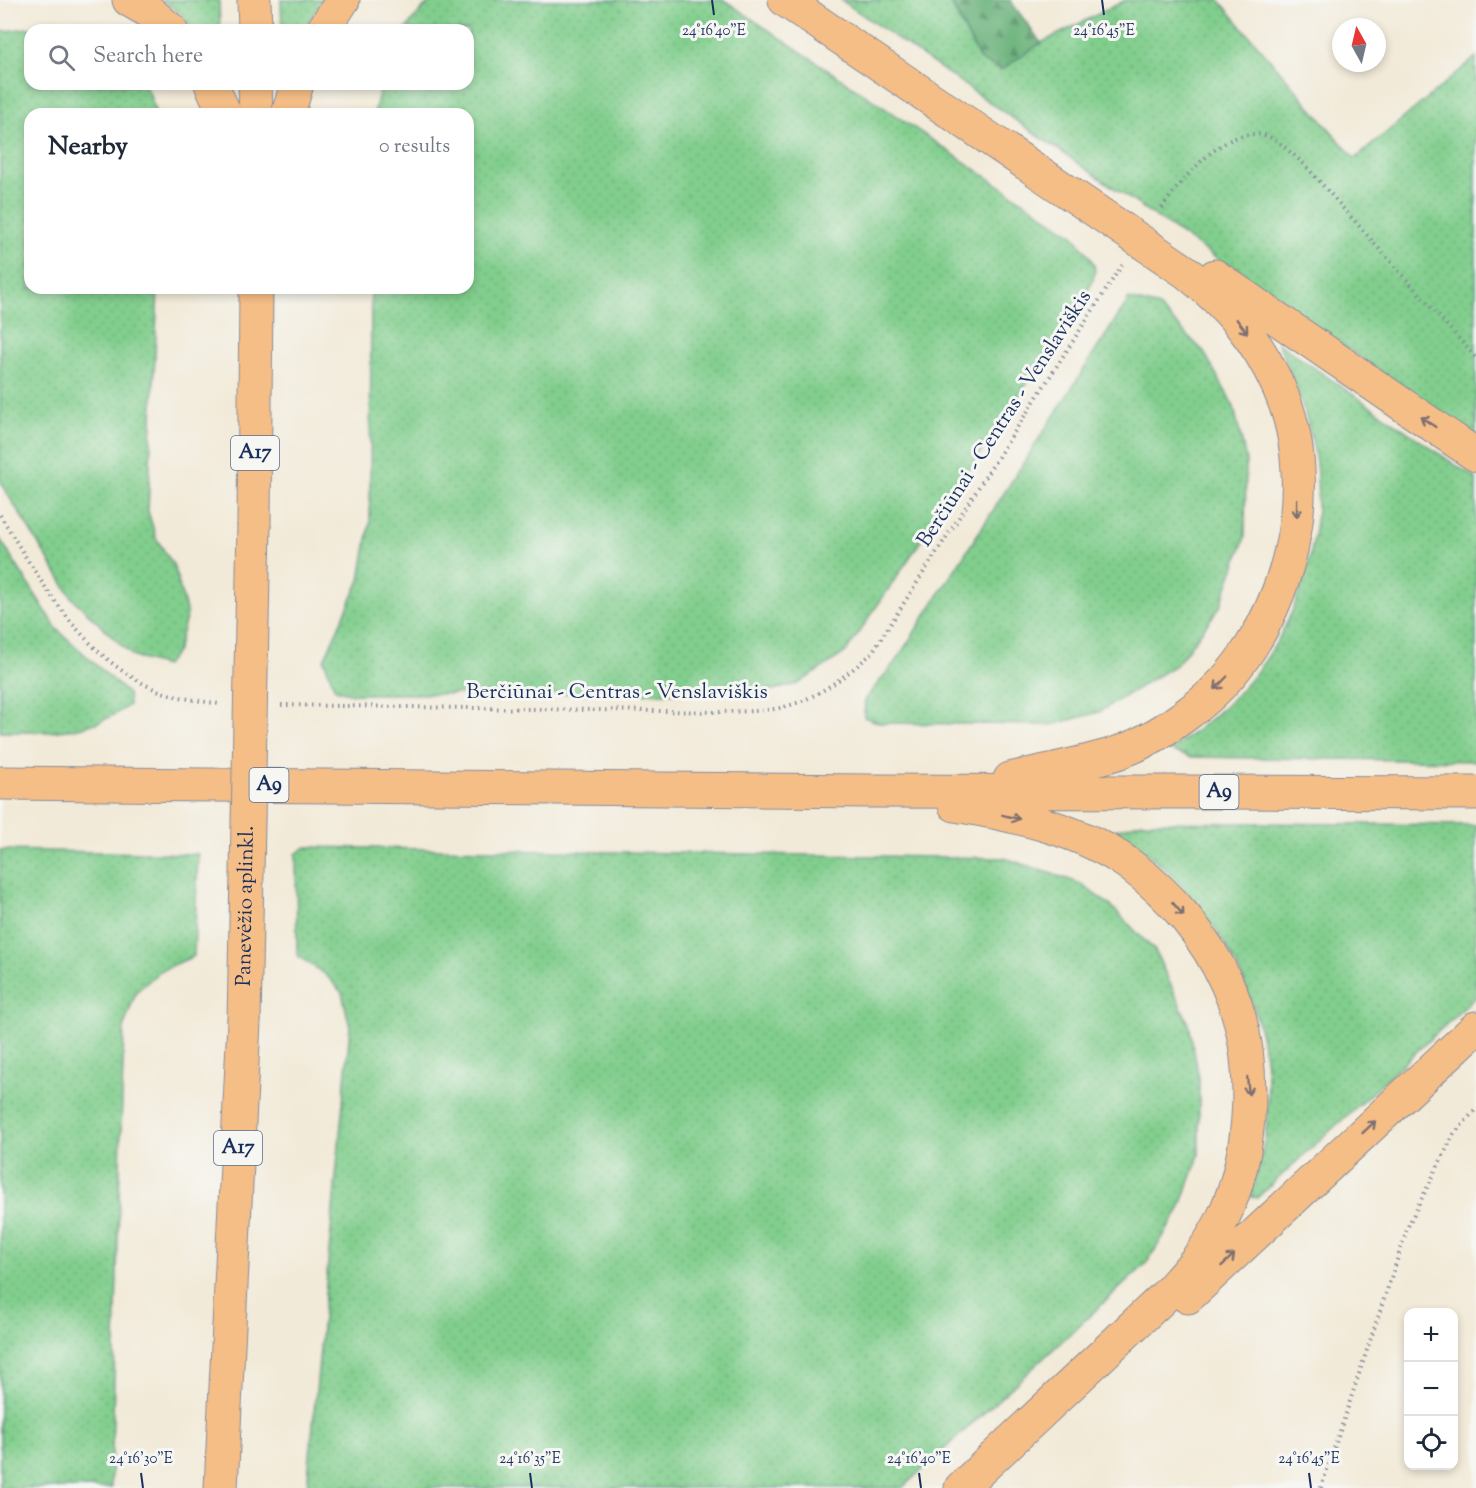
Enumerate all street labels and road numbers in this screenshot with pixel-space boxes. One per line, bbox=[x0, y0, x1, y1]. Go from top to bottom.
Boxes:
street label: Berčiūnai - Centras - Venslaviškis bbox=[910, 284, 1100, 554]
road number: A17 bbox=[231, 436, 279, 470]
street label: Berčiūnai - Centras - Venslaviškis bbox=[466, 678, 768, 708]
road number: A9 bbox=[250, 768, 288, 802]
road number: A9 bbox=[1200, 775, 1238, 809]
street label: Panevėžio aplinkl. bbox=[230, 825, 263, 987]
road number: A17 bbox=[214, 1131, 262, 1165]

